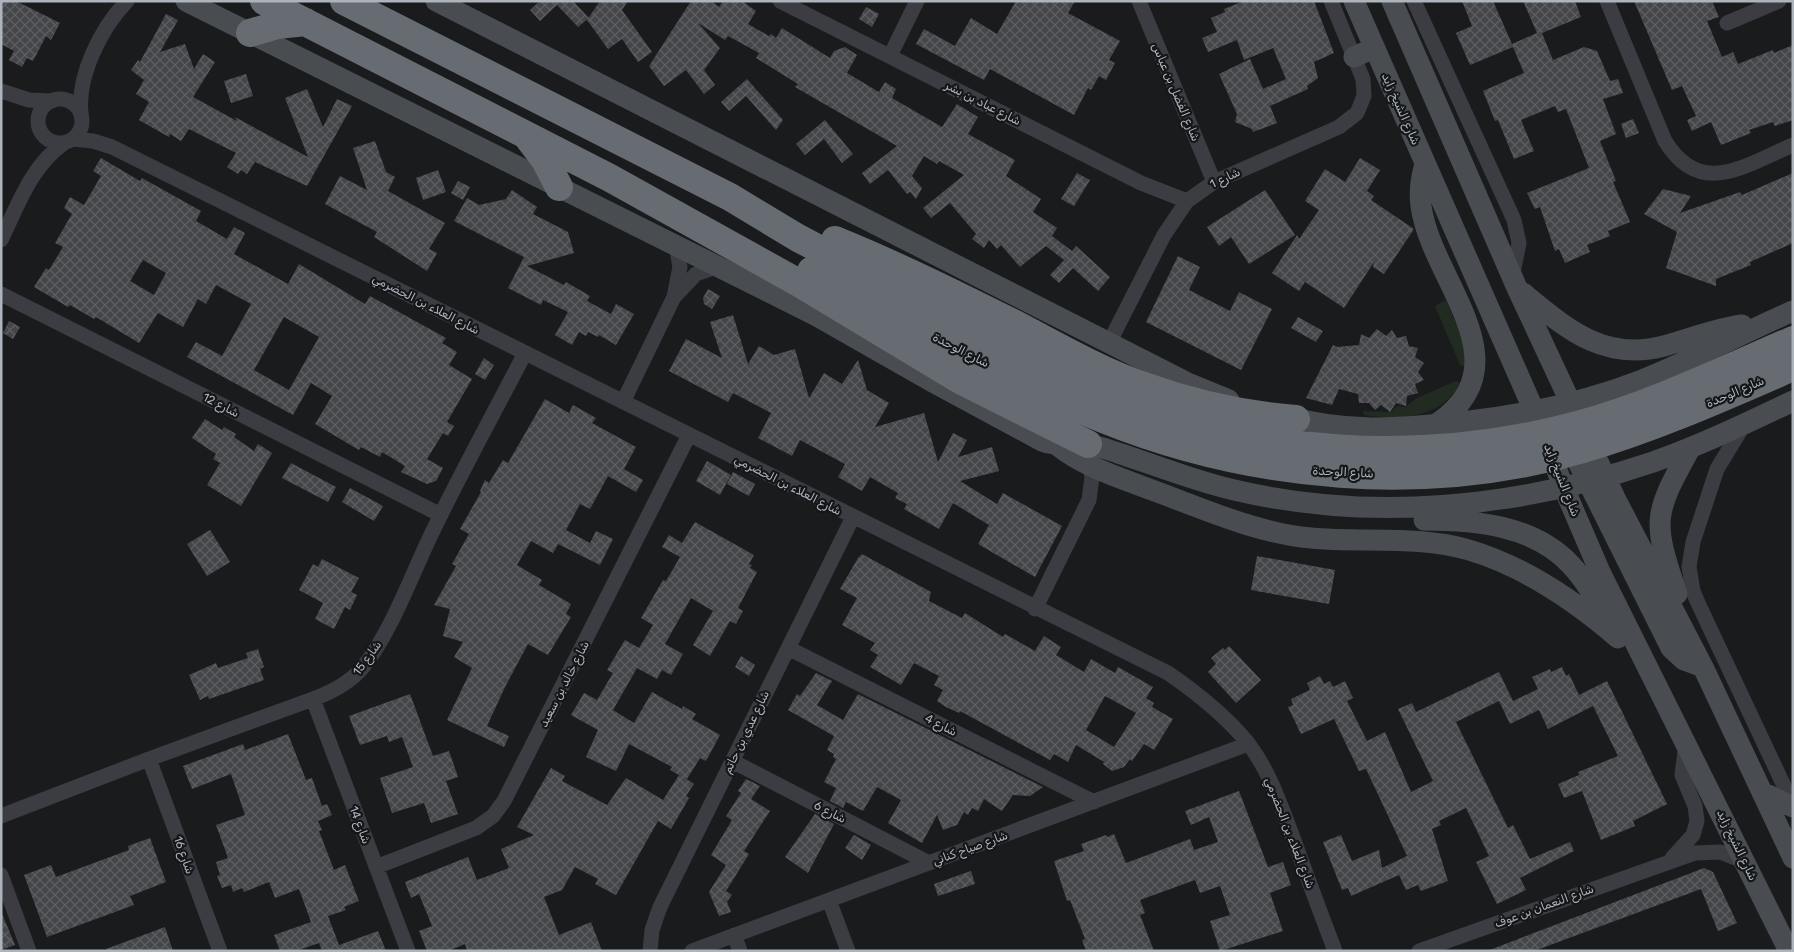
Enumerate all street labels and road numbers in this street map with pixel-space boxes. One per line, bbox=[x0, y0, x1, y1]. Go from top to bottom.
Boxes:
street label: شارع الفضل بن عباس bbox=[1147, 41, 1203, 144]
street label: شارع الشيخ زايد bbox=[1377, 71, 1423, 148]
street label: شارع عباد بن بشر bbox=[941, 77, 1023, 130]
street label: شارع 1 bbox=[1208, 165, 1243, 193]
street label: شارع العلاء بن الحضرمي bbox=[369, 271, 482, 339]
street label: شارع الوحدة bbox=[930, 330, 992, 372]
street label: شارع الوحدة bbox=[1704, 374, 1767, 412]
street label: شارع 12 bbox=[200, 390, 242, 422]
street label: شارع الشيخ زايد bbox=[1539, 442, 1583, 519]
street label: شارع العلاء بن الحضرمي bbox=[731, 452, 844, 520]
street label: شارع الوحدة bbox=[1312, 463, 1374, 483]
street label: شارع 15 bbox=[350, 638, 386, 679]
street label: شارع خالد بن سعيد bbox=[536, 638, 594, 730]
street label: شارع عدي بن حاتم bbox=[720, 688, 774, 777]
street label: شارع 4 bbox=[922, 711, 960, 741]
street label: شارع العلاء بن الحضرمي bbox=[1260, 775, 1318, 891]
street label: شارع 6 bbox=[811, 798, 848, 828]
street label: شارع 14 bbox=[345, 804, 374, 847]
street label: شارع الشيخ زايد bbox=[1712, 807, 1760, 884]
street label: شارع صياح كناني bbox=[930, 828, 1010, 870]
street label: شارع 16 bbox=[169, 834, 197, 877]
street label: شارع النعمان بن عوف bbox=[1493, 882, 1596, 932]

